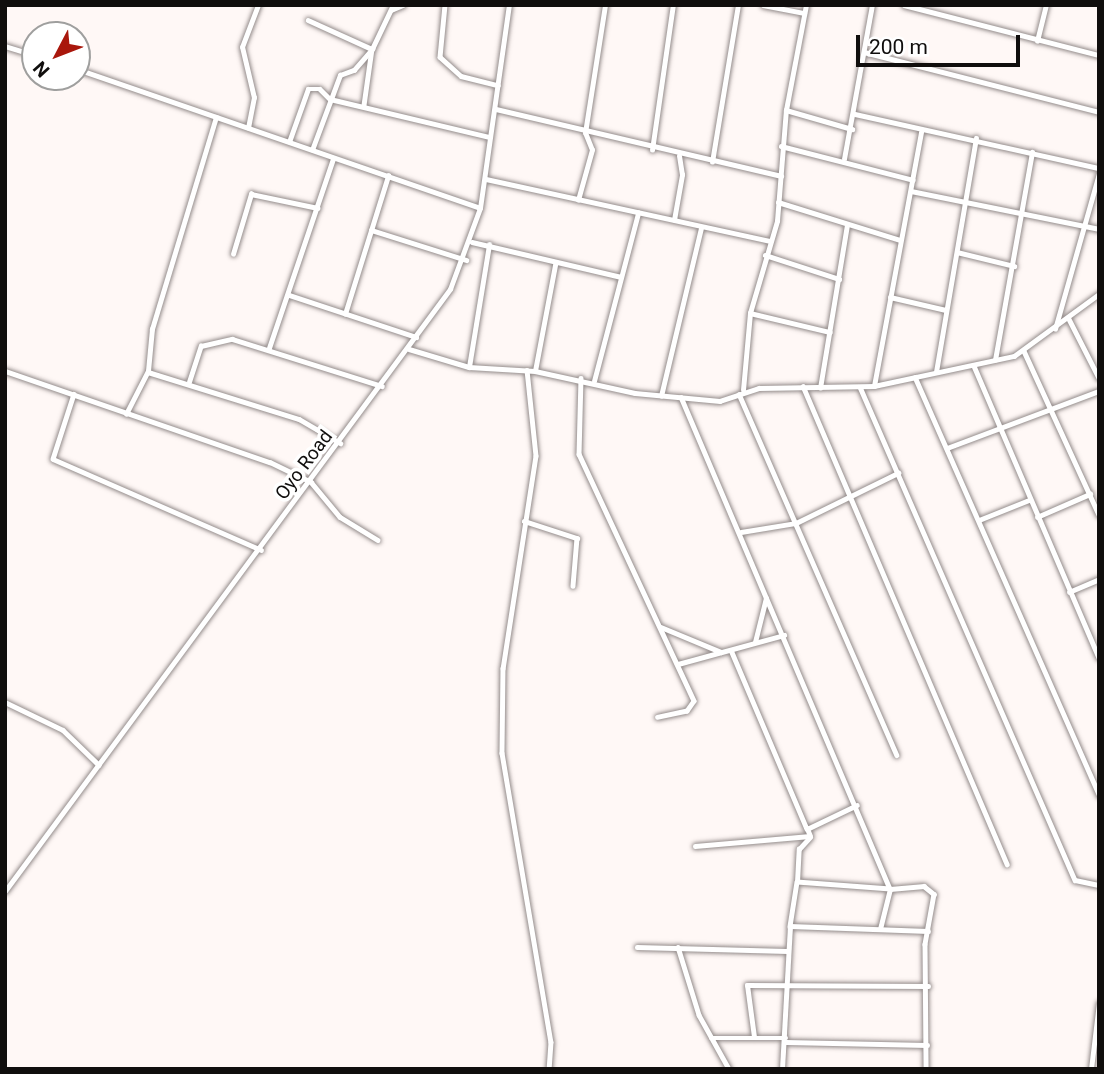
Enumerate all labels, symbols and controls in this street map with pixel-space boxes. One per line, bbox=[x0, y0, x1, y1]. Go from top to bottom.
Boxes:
north arrow bbox=[21, 21, 91, 91]
scale bar bbox=[859, 21, 1024, 65]
text: 200 m bbox=[869, 35, 928, 59]
text: N bbox=[28, 56, 55, 82]
street label: Oyo Road bbox=[271, 426, 337, 504]

